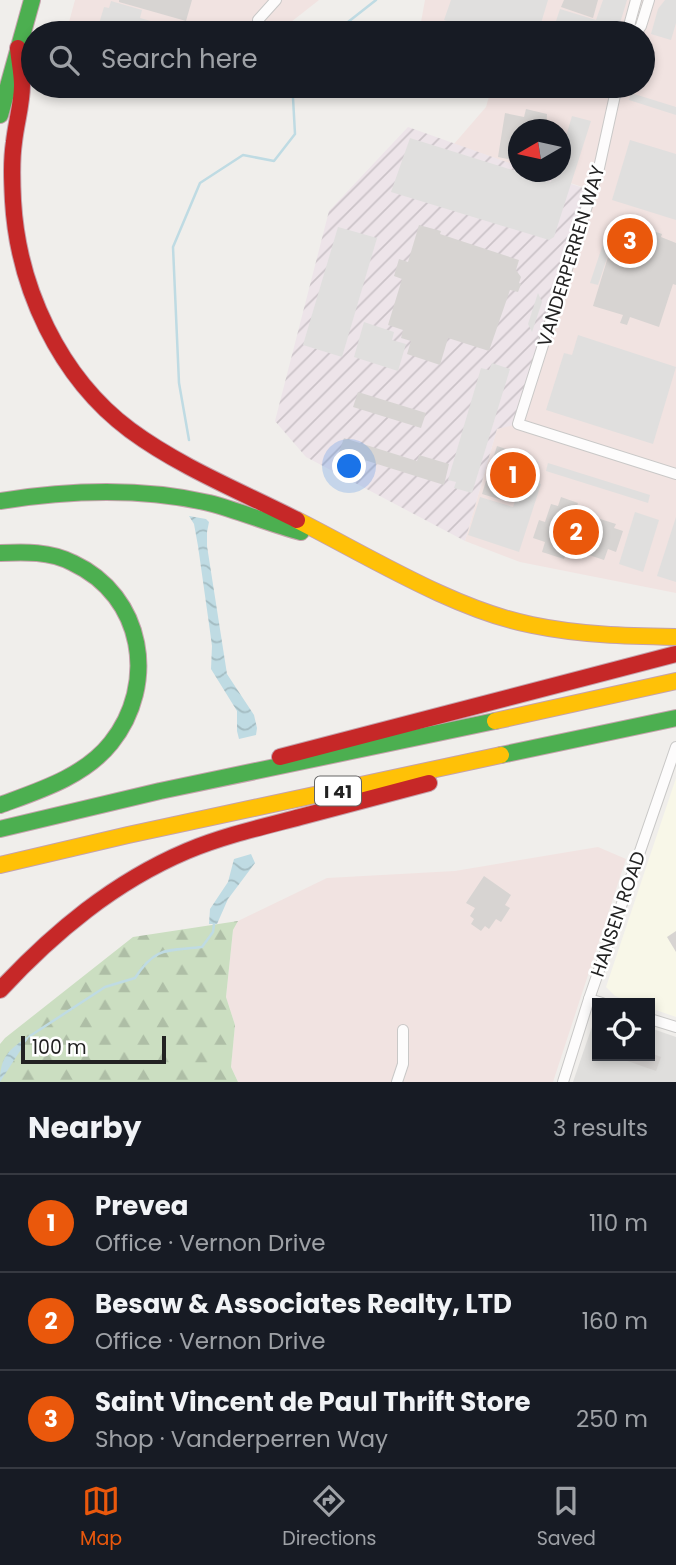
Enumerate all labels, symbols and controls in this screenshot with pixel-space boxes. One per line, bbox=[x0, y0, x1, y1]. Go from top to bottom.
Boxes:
search box bbox=[21, 21, 655, 98]
icon: search bbox=[45, 41, 83, 79]
text: Search here bbox=[101, 41, 258, 77]
north arrow bbox=[508, 119, 571, 182]
street label: VANDERPERREN WAY bbox=[531, 162, 611, 350]
pin: 3 bbox=[607, 215, 653, 267]
your location bbox=[332, 449, 366, 483]
pin: 1 bbox=[490, 449, 536, 501]
pin: 2 bbox=[553, 506, 599, 558]
road number: I 41 bbox=[315, 776, 361, 806]
street label: HANSEN ROAD bbox=[584, 847, 652, 981]
map controls bbox=[592, 998, 655, 1061]
button: locate bbox=[592, 998, 655, 1061]
scale bar bbox=[21, 1033, 166, 1065]
text: 100 m bbox=[32, 1034, 87, 1061]
text: Nearby bbox=[28, 1106, 142, 1149]
text: 3 results bbox=[553, 1112, 648, 1144]
text: Prevea bbox=[95, 1188, 188, 1224]
text: 1 bbox=[47, 1207, 55, 1239]
text: 110 m bbox=[589, 1207, 648, 1239]
text: Office · Vernon Drive bbox=[95, 1227, 326, 1259]
text: Besaw & Associates Realty, LTD bbox=[95, 1286, 512, 1322]
text: 2 bbox=[44, 1305, 58, 1337]
text: 160 m bbox=[582, 1305, 648, 1337]
text: Office · Vernon Drive bbox=[95, 1325, 326, 1357]
text: Saint Vincent de Paul Thrift Store bbox=[95, 1384, 531, 1420]
text: 3 bbox=[44, 1403, 58, 1435]
text: 250 m bbox=[576, 1403, 648, 1435]
text: Shop · Vanderperren Way bbox=[95, 1423, 388, 1455]
tab: Map bbox=[80, 1482, 122, 1553]
tab: Directions bbox=[282, 1482, 377, 1553]
tab: Saved bbox=[537, 1482, 596, 1553]

